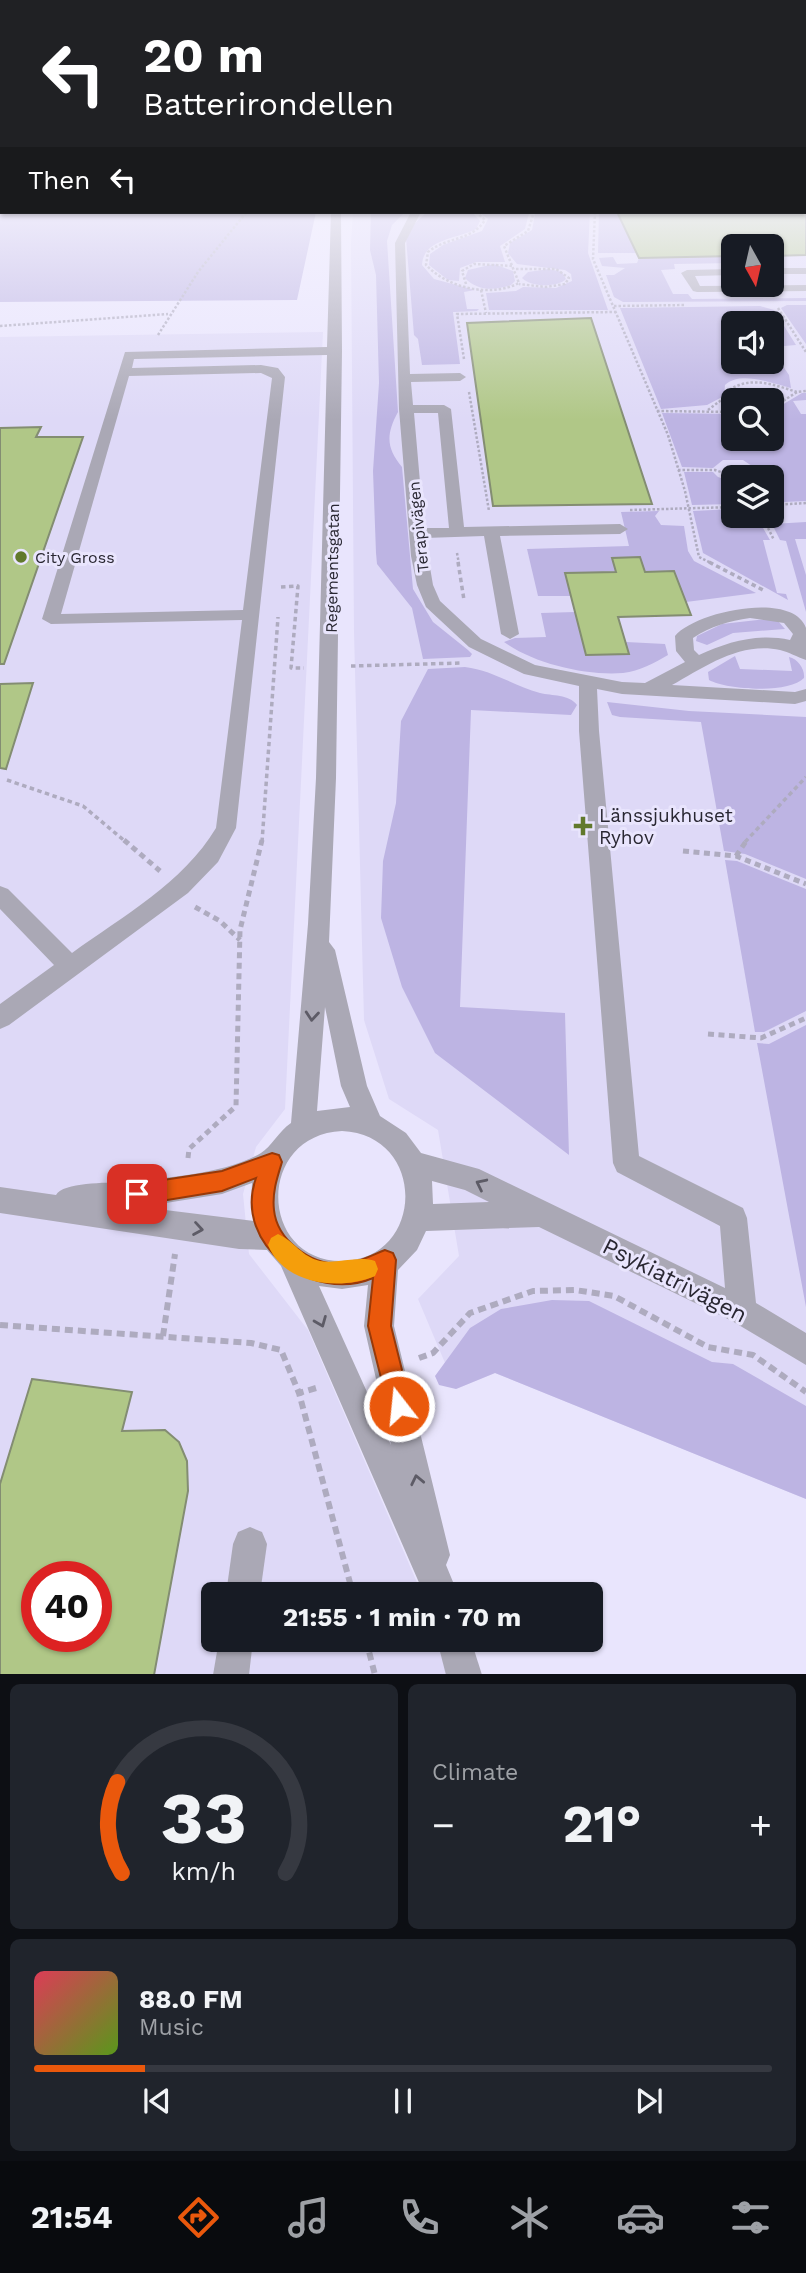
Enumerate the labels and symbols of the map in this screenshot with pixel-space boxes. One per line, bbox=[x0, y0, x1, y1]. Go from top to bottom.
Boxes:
north arrow bbox=[721, 234, 784, 298]
street label: Terapivägen bbox=[404, 480, 433, 573]
street label: Regementsgatan bbox=[322, 503, 343, 633]
place label: City Gross bbox=[35, 548, 115, 567]
marker: City Gross bbox=[13, 549, 29, 565]
place label: Länssjukhuset Ryhov bbox=[599, 804, 733, 849]
marker: Länssjukhuset Ryhov bbox=[573, 816, 593, 836]
one-way arrow bbox=[305, 1011, 320, 1022]
pin bbox=[107, 1164, 167, 1224]
one-way arrow bbox=[476, 1178, 488, 1192]
one-way arrow bbox=[192, 1221, 204, 1236]
street label: Psykiatrivägen bbox=[598, 1232, 752, 1328]
one-way arrow bbox=[313, 1315, 327, 1328]
position arrow bbox=[362, 1369, 436, 1443]
one-way arrow bbox=[410, 1474, 425, 1486]
speed limit sign: 40 bbox=[21, 1561, 112, 1652]

